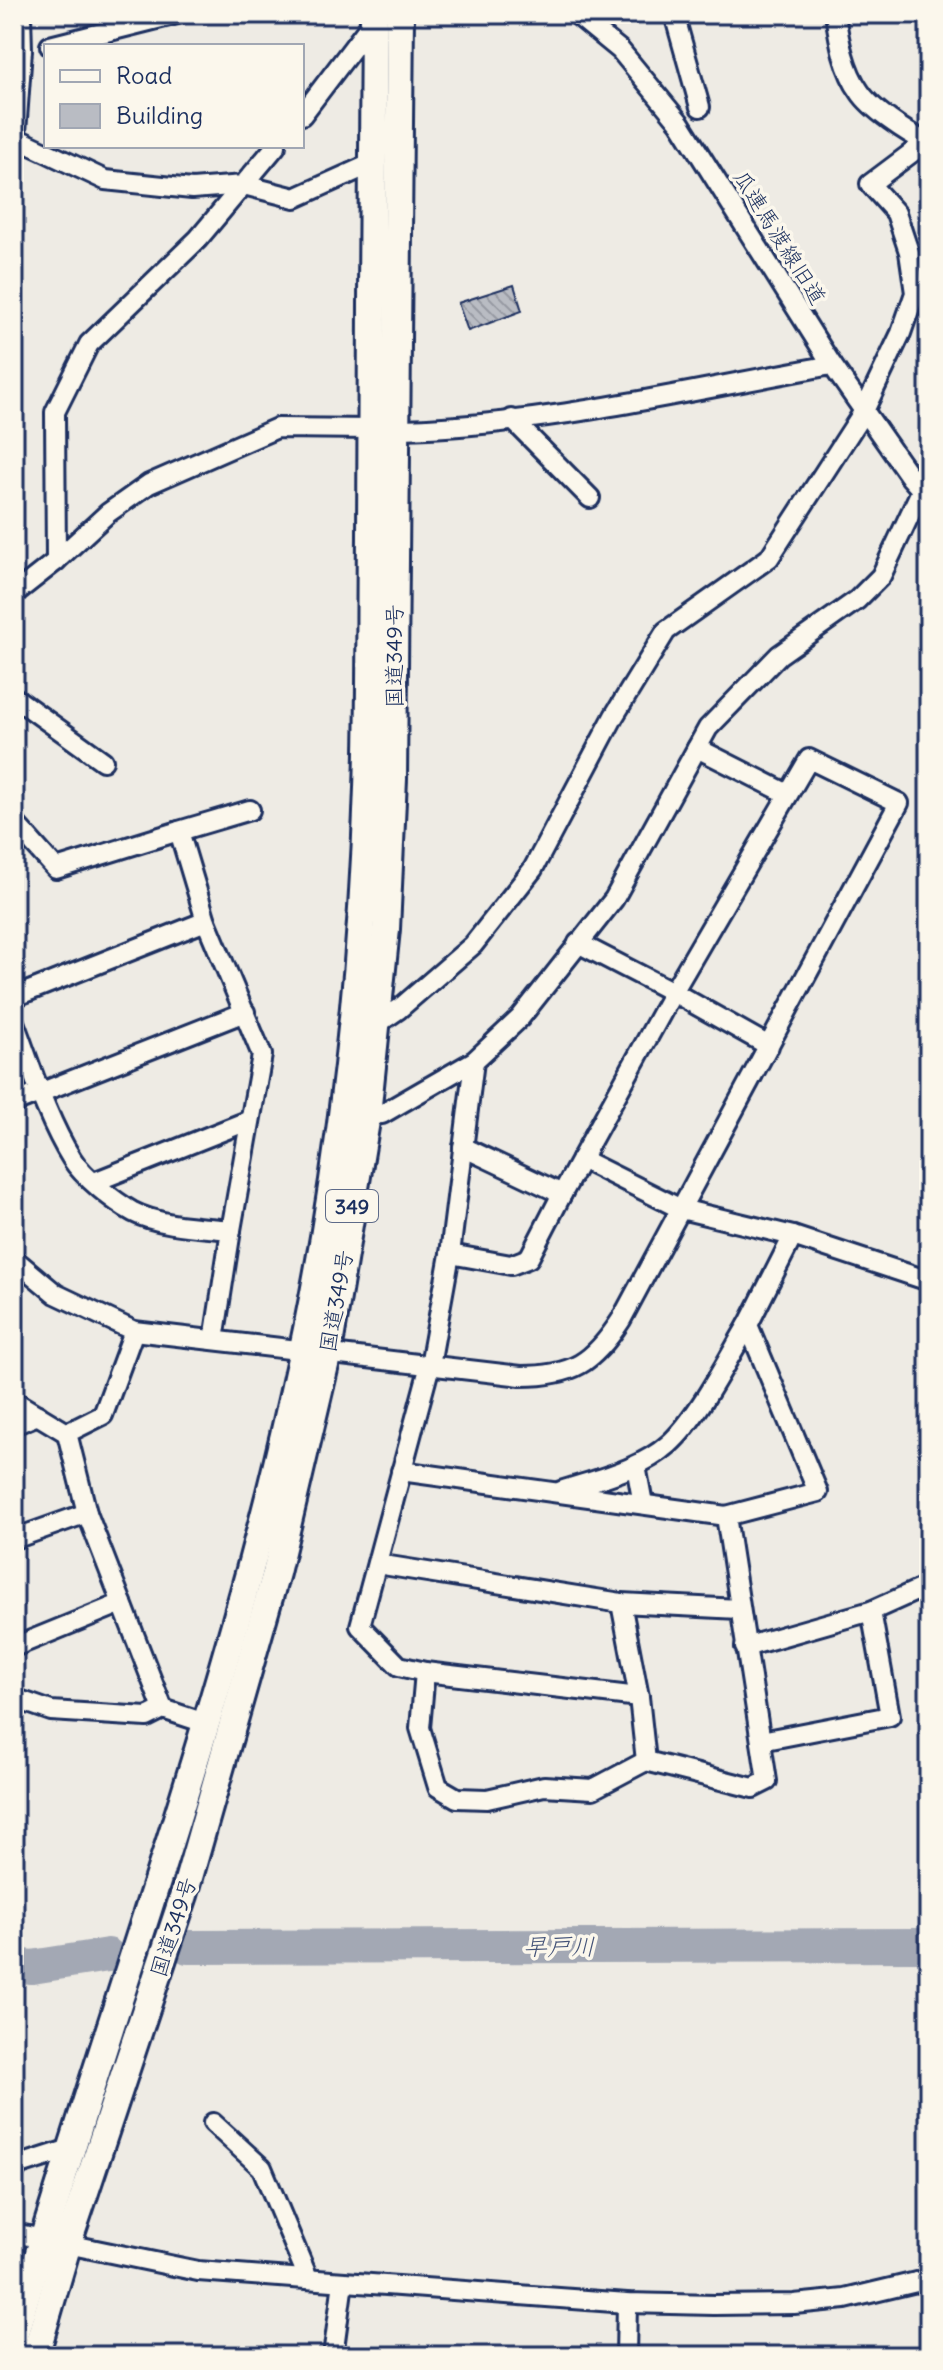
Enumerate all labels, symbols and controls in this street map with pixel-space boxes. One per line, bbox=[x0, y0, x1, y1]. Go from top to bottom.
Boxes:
legend bbox=[44, 44, 304, 148]
text: Road bbox=[116, 60, 172, 90]
text: Building bbox=[116, 100, 203, 130]
street label: 瓜連馬渡線旧道 bbox=[727, 164, 833, 310]
street label: 国道349号 bbox=[380, 604, 408, 708]
road number: 349 bbox=[326, 1190, 378, 1222]
street label: 国道349号 bbox=[313, 1247, 359, 1355]
street label: 国道349号 bbox=[144, 1873, 202, 1981]
water label: 早戸川 bbox=[523, 1931, 595, 1961]

